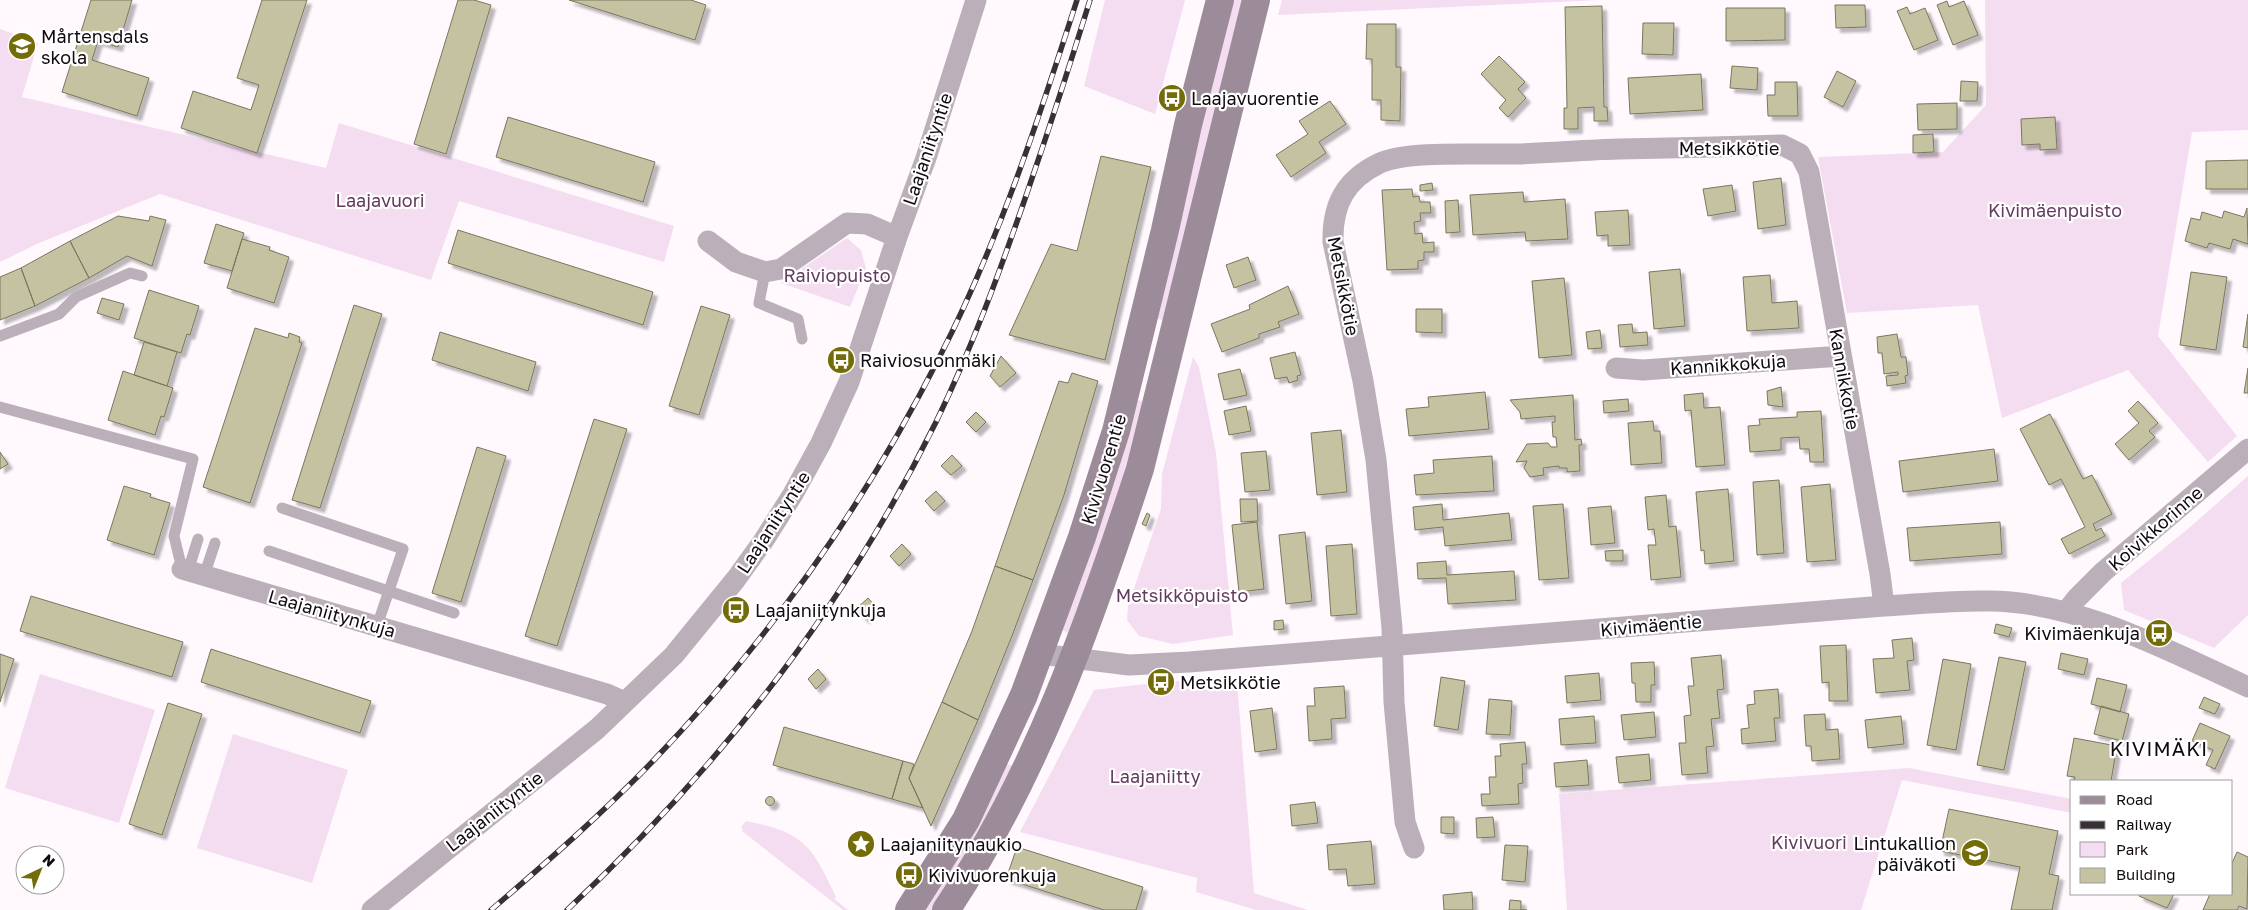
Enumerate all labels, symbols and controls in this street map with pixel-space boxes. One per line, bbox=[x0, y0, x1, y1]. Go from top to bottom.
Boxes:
place label: Mårtensdals skola bbox=[41, 25, 149, 68]
school or university icon: Mårtensdals skola bbox=[7, 31, 37, 61]
bus stop icon: Laajavuorentie bbox=[1157, 83, 1187, 113]
place label: Laajavuorentie bbox=[1191, 87, 1319, 109]
street label: Laajaniityntie bbox=[897, 90, 957, 208]
street label: Metsikkötie bbox=[1679, 137, 1779, 159]
park label: Laajavuori bbox=[335, 189, 425, 211]
park label: Kivimäenpuisto bbox=[1988, 199, 2122, 221]
street label: Metsikkötie bbox=[1324, 234, 1364, 338]
park label: Raiviopuisto bbox=[783, 264, 891, 286]
street label: Kannikkotie bbox=[1825, 327, 1865, 431]
bus stop icon: Raiviosuonmäki bbox=[826, 345, 856, 375]
place label: Raiviosuonmäki bbox=[860, 349, 996, 371]
street label: Kannikkokuja bbox=[1669, 349, 1787, 379]
street label: Kivivuorentie bbox=[1076, 411, 1130, 527]
street label: Laajaniityntie bbox=[732, 467, 814, 577]
street label: Koivikkorinne bbox=[2103, 481, 2207, 575]
street label: Laajaniitynkuja bbox=[266, 584, 398, 642]
park label: Metsikköpuisto bbox=[1116, 584, 1248, 606]
bus stop icon: Laajaniitynkuja bbox=[721, 595, 751, 625]
place label: Laajaniitynkuja bbox=[755, 599, 886, 621]
street label: Kivimäentie bbox=[1599, 610, 1703, 640]
bus stop icon: Kivimäenkuja bbox=[2144, 618, 2174, 648]
place label: Kivimäenkuja bbox=[2024, 622, 2140, 644]
bus stop icon: Metsikkötie bbox=[1146, 667, 1176, 697]
place label: Metsikkötie bbox=[1180, 671, 1281, 693]
district label: KIVIMÄKI bbox=[2110, 736, 2208, 760]
park label: Laajaniitty bbox=[1109, 765, 1201, 787]
street label: Laajaniityntie bbox=[441, 766, 547, 856]
legend bbox=[2070, 780, 2233, 895]
text: Road bbox=[2116, 790, 2153, 808]
text: Railway bbox=[2116, 815, 2172, 833]
place icon: Laajaniitynaukio bbox=[846, 829, 876, 859]
park label: Kivivuori bbox=[1771, 831, 1847, 853]
place label: Lintukallion päiväkoti bbox=[1854, 832, 1956, 875]
place label: Laajaniitynaukio bbox=[880, 833, 1022, 855]
school or university icon: Lintukallion päiväkoti bbox=[1960, 838, 1990, 868]
text: Park bbox=[2116, 840, 2149, 858]
north arrow bbox=[15, 845, 65, 895]
text: N bbox=[40, 850, 59, 870]
bus stop icon: Kivivuorenkuja bbox=[894, 860, 924, 890]
place label: Kivivuorenkuja bbox=[928, 864, 1056, 886]
text: Building bbox=[2116, 865, 2176, 883]

